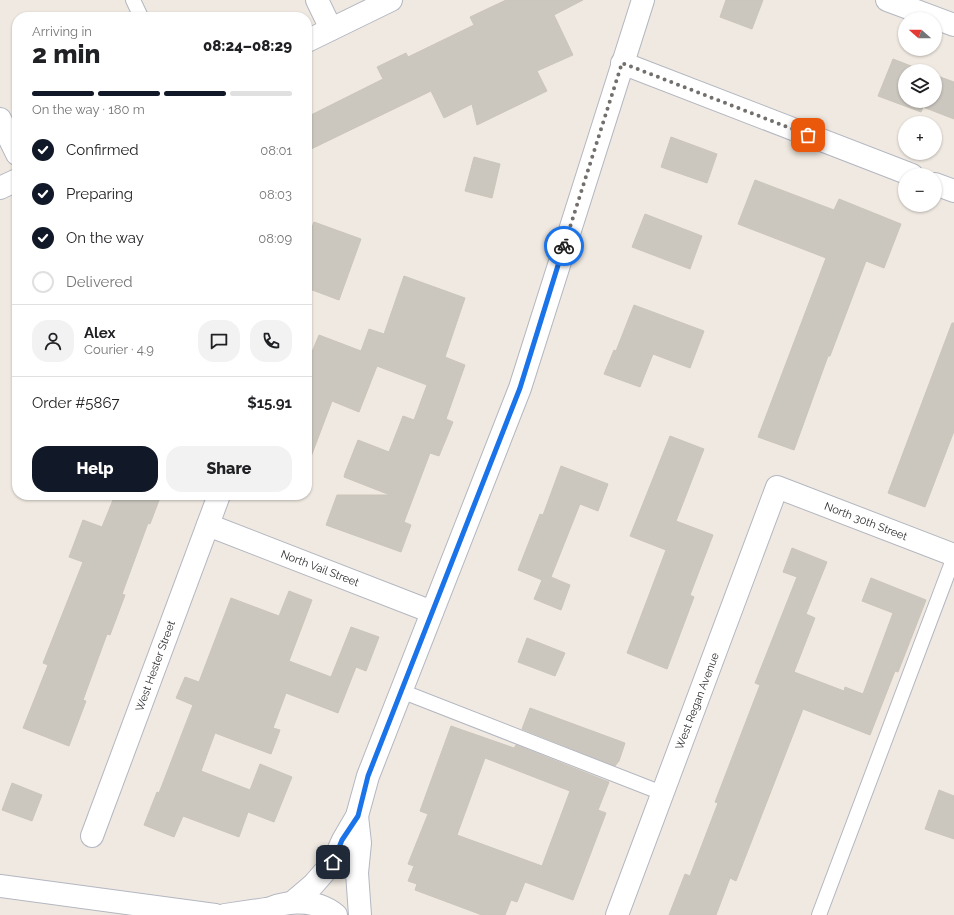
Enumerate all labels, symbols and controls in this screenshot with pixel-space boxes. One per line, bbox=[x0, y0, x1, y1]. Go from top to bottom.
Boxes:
north arrow bbox=[898, 12, 942, 56]
map controls bbox=[898, 12, 942, 212]
text: Arriving in bbox=[32, 24, 92, 39]
text: 08:24–08:29 bbox=[203, 37, 292, 55]
text: 2 min bbox=[32, 39, 100, 69]
button: layers bbox=[898, 64, 942, 108]
text: On the way · 180 m bbox=[32, 102, 145, 117]
button: + bbox=[898, 116, 942, 160]
pin bbox=[791, 118, 825, 152]
icon: bag bbox=[797, 124, 819, 146]
icon: check bbox=[32, 139, 54, 161]
text: Confirmed bbox=[66, 141, 139, 159]
text: 08:01 bbox=[260, 143, 292, 158]
button: − bbox=[898, 168, 942, 212]
icon: check bbox=[32, 183, 54, 205]
text: Preparing bbox=[66, 185, 133, 203]
text: 08:03 bbox=[259, 187, 292, 202]
courier bbox=[544, 226, 584, 266]
icon: check bbox=[32, 227, 54, 249]
text: On the way bbox=[66, 229, 144, 247]
text: 08:09 bbox=[258, 231, 292, 246]
icon: bike bbox=[553, 235, 575, 257]
text: Delivered bbox=[66, 273, 133, 291]
button: person bbox=[32, 320, 74, 362]
button: chat bbox=[198, 320, 240, 362]
button: phone bbox=[250, 320, 292, 362]
text: Alex bbox=[84, 324, 115, 342]
text: Courier · 4.9 bbox=[84, 342, 154, 357]
text: Order #5867 bbox=[32, 394, 119, 412]
text: $15.91 bbox=[247, 394, 292, 412]
button: Help bbox=[32, 446, 158, 492]
button: Share bbox=[166, 446, 292, 492]
street label: North 30th Street bbox=[823, 500, 909, 543]
street label: North Vail Street bbox=[279, 548, 361, 589]
street label: West Hester Street bbox=[133, 619, 178, 713]
street label: West Regan Avenue bbox=[673, 650, 722, 751]
pin bbox=[316, 845, 350, 879]
icon: home bbox=[322, 851, 344, 873]

